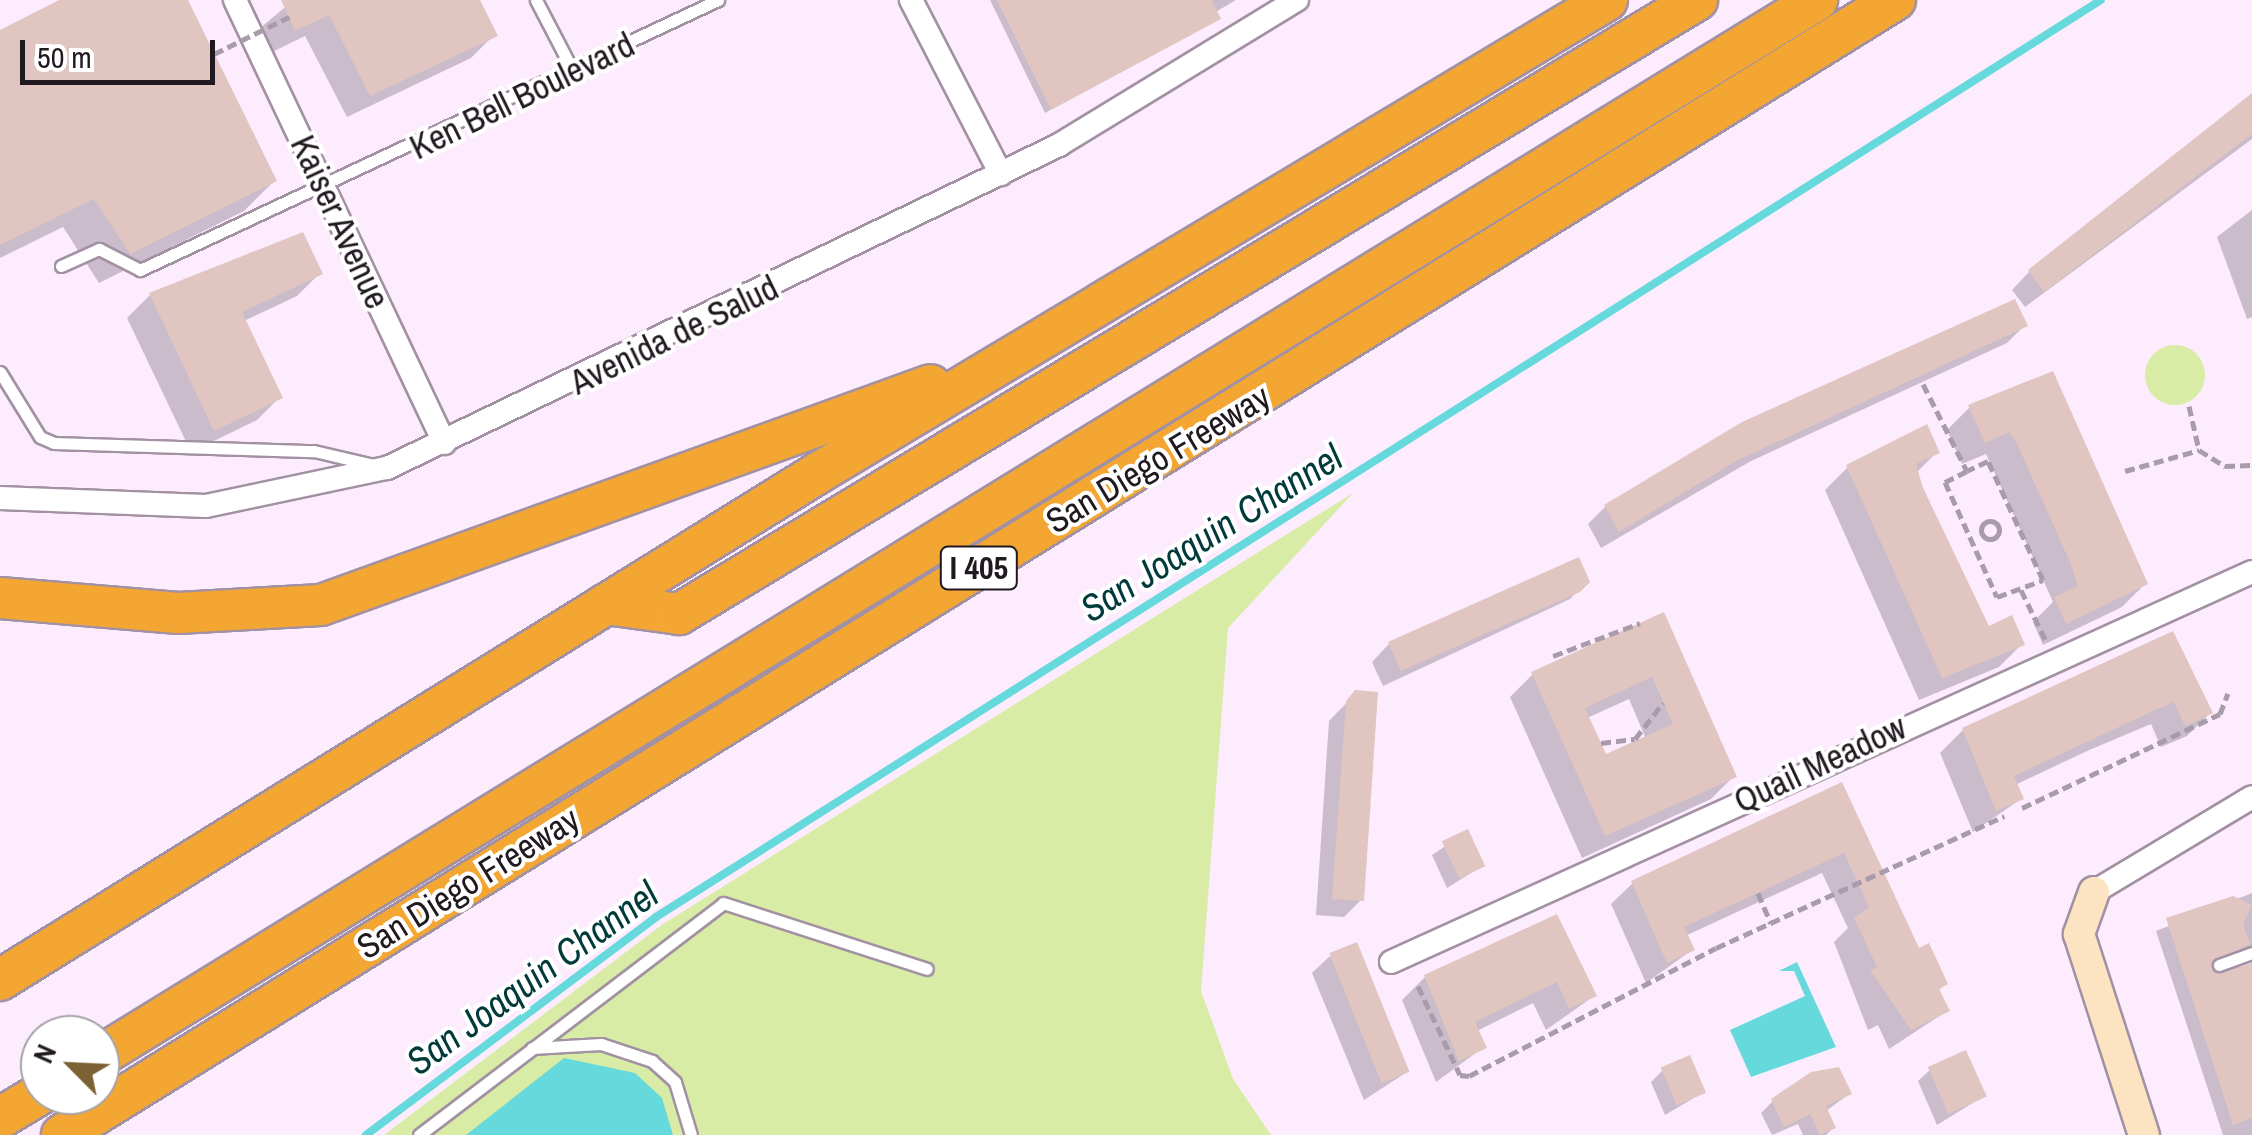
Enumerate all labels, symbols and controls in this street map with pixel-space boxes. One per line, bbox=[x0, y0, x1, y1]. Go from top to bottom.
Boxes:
scale bar bbox=[25, 20, 220, 82]
street label: Ken Bell Boulevard bbox=[403, 24, 641, 168]
text: 50 m bbox=[37, 37, 92, 77]
street label: Kaiser Avenue bbox=[281, 128, 399, 316]
street label: Avenida de Salud bbox=[563, 267, 785, 403]
street label: San Diego Freeway bbox=[1038, 376, 1278, 542]
water label: San Joaquin Channel bbox=[1072, 434, 1350, 632]
road number: I 405 bbox=[939, 541, 1019, 595]
street label: Quail Meadow bbox=[1727, 706, 1913, 822]
street label: San Diego Freeway bbox=[349, 798, 587, 968]
water label: San Joaquin Channel bbox=[397, 871, 667, 1085]
north arrow bbox=[20, 1015, 120, 1115]
text: N bbox=[24, 1038, 65, 1069]

